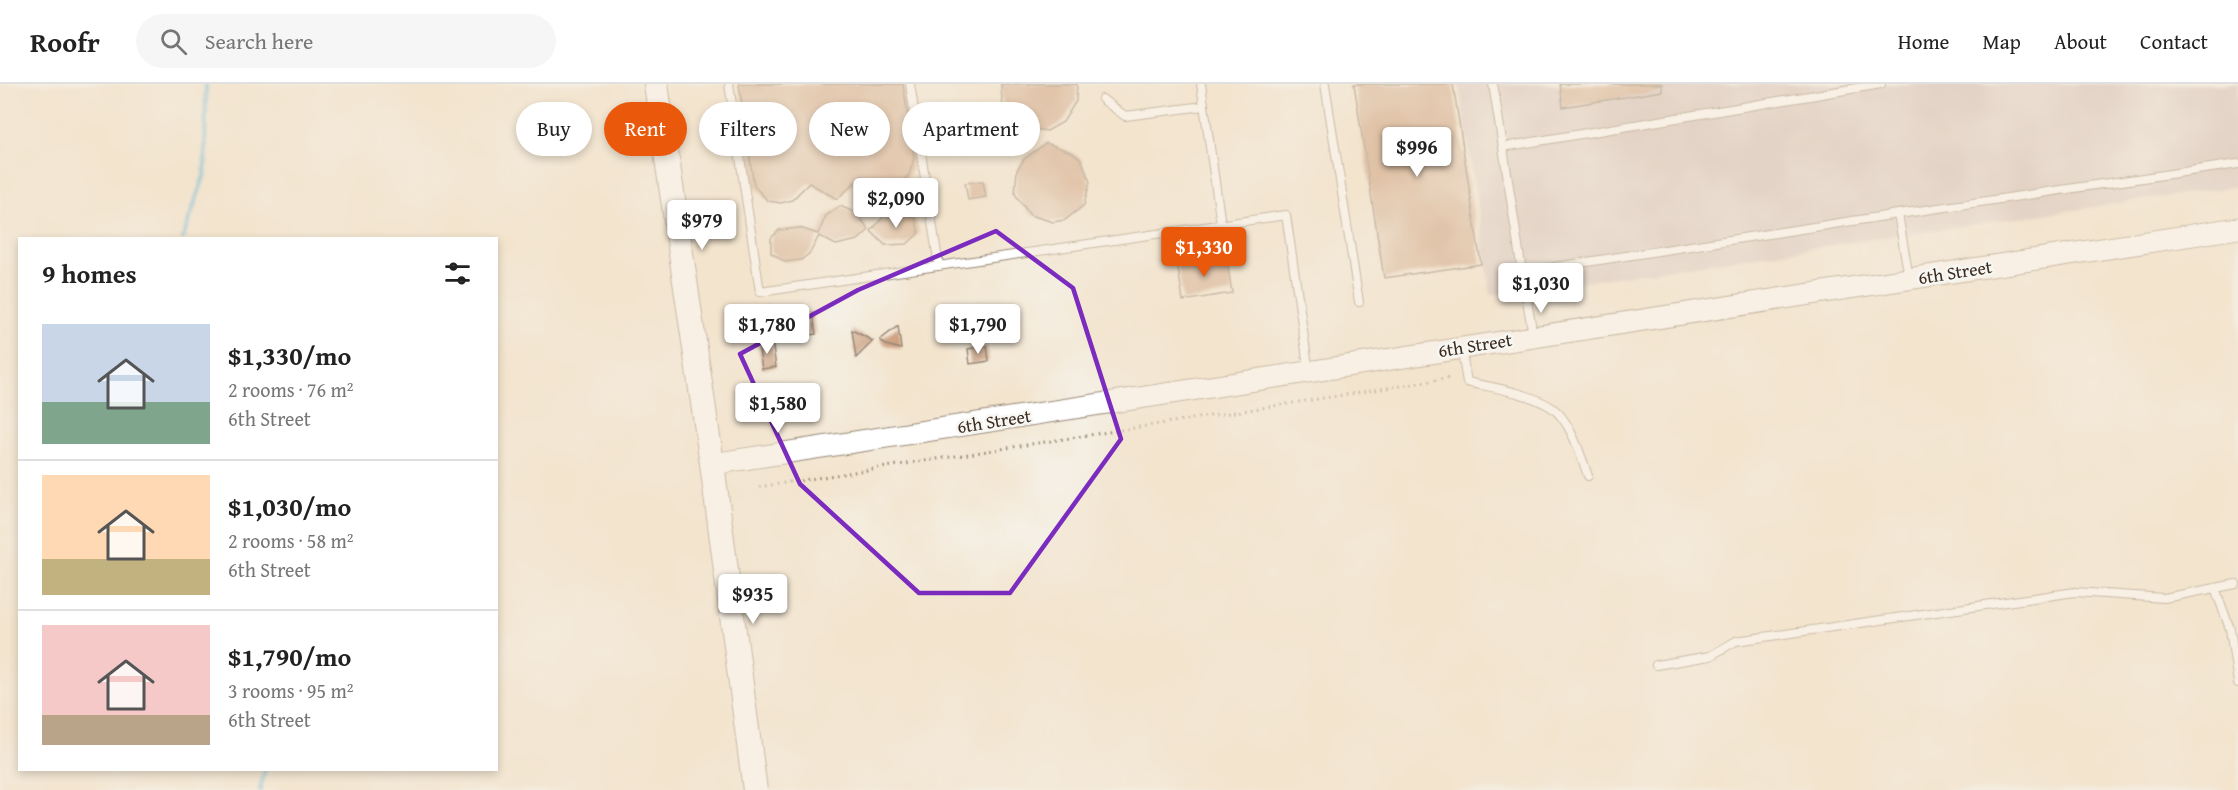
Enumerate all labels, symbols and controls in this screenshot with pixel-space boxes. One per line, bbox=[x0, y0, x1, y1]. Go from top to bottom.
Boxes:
search box bbox=[136, 14, 556, 68]
text: Roofr bbox=[30, 21, 100, 62]
icon: search bbox=[157, 25, 190, 58]
text: Search here bbox=[205, 25, 313, 57]
text: Home bbox=[1898, 26, 1949, 57]
text: Map bbox=[1982, 26, 2021, 57]
text: About bbox=[2054, 26, 2107, 57]
text: Contact bbox=[2140, 26, 2208, 57]
chip: Buy bbox=[516, 102, 592, 156]
chip: Rent bbox=[604, 102, 687, 156]
chip: Filters bbox=[699, 102, 797, 156]
chip: New bbox=[809, 102, 890, 156]
chip: Apartment bbox=[902, 102, 1040, 156]
pin: $996 bbox=[1381, 127, 1453, 178]
text: $996 bbox=[1396, 132, 1438, 161]
pin: $2,090 bbox=[847, 178, 945, 229]
text: $2,090 bbox=[867, 183, 925, 212]
pin: $979 bbox=[666, 200, 738, 251]
text: $979 bbox=[681, 205, 723, 234]
pin: $1,330 bbox=[1155, 227, 1253, 278]
text: $1,330 bbox=[1175, 232, 1233, 261]
street label: 6th Street bbox=[1916, 253, 1995, 291]
text: 9 homes bbox=[42, 254, 137, 293]
icon: filters bbox=[441, 257, 474, 290]
pin: $1,030 bbox=[1492, 263, 1590, 314]
text: $1,030 bbox=[1512, 268, 1570, 297]
pin: $1,780 bbox=[718, 304, 816, 355]
pin: $1,790 bbox=[929, 304, 1027, 355]
text: $1,780 bbox=[738, 309, 796, 338]
text: $1,790 bbox=[949, 309, 1007, 338]
street label: 6th Street bbox=[1436, 326, 1515, 364]
text: $1,330/mo bbox=[228, 336, 351, 375]
icon: home bbox=[90, 348, 162, 420]
text: 2 rooms · 76 m² bbox=[228, 375, 354, 404]
pin: $1,580 bbox=[729, 383, 827, 434]
text: $1,580 bbox=[749, 388, 807, 417]
street label: 6th Street bbox=[955, 402, 1034, 440]
text: 6th Street bbox=[228, 404, 311, 433]
text: $1,030/mo bbox=[228, 487, 351, 526]
icon: home bbox=[90, 499, 162, 571]
text: 2 rooms · 58 m² bbox=[228, 526, 354, 555]
text: 6th Street bbox=[228, 555, 311, 584]
pin: $935 bbox=[717, 574, 789, 625]
text: $935 bbox=[732, 579, 774, 608]
text: $1,790/mo bbox=[228, 637, 351, 676]
icon: home bbox=[90, 649, 162, 721]
text: 3 rooms · 95 m² bbox=[228, 676, 354, 705]
text: 6th Street bbox=[228, 705, 311, 734]

